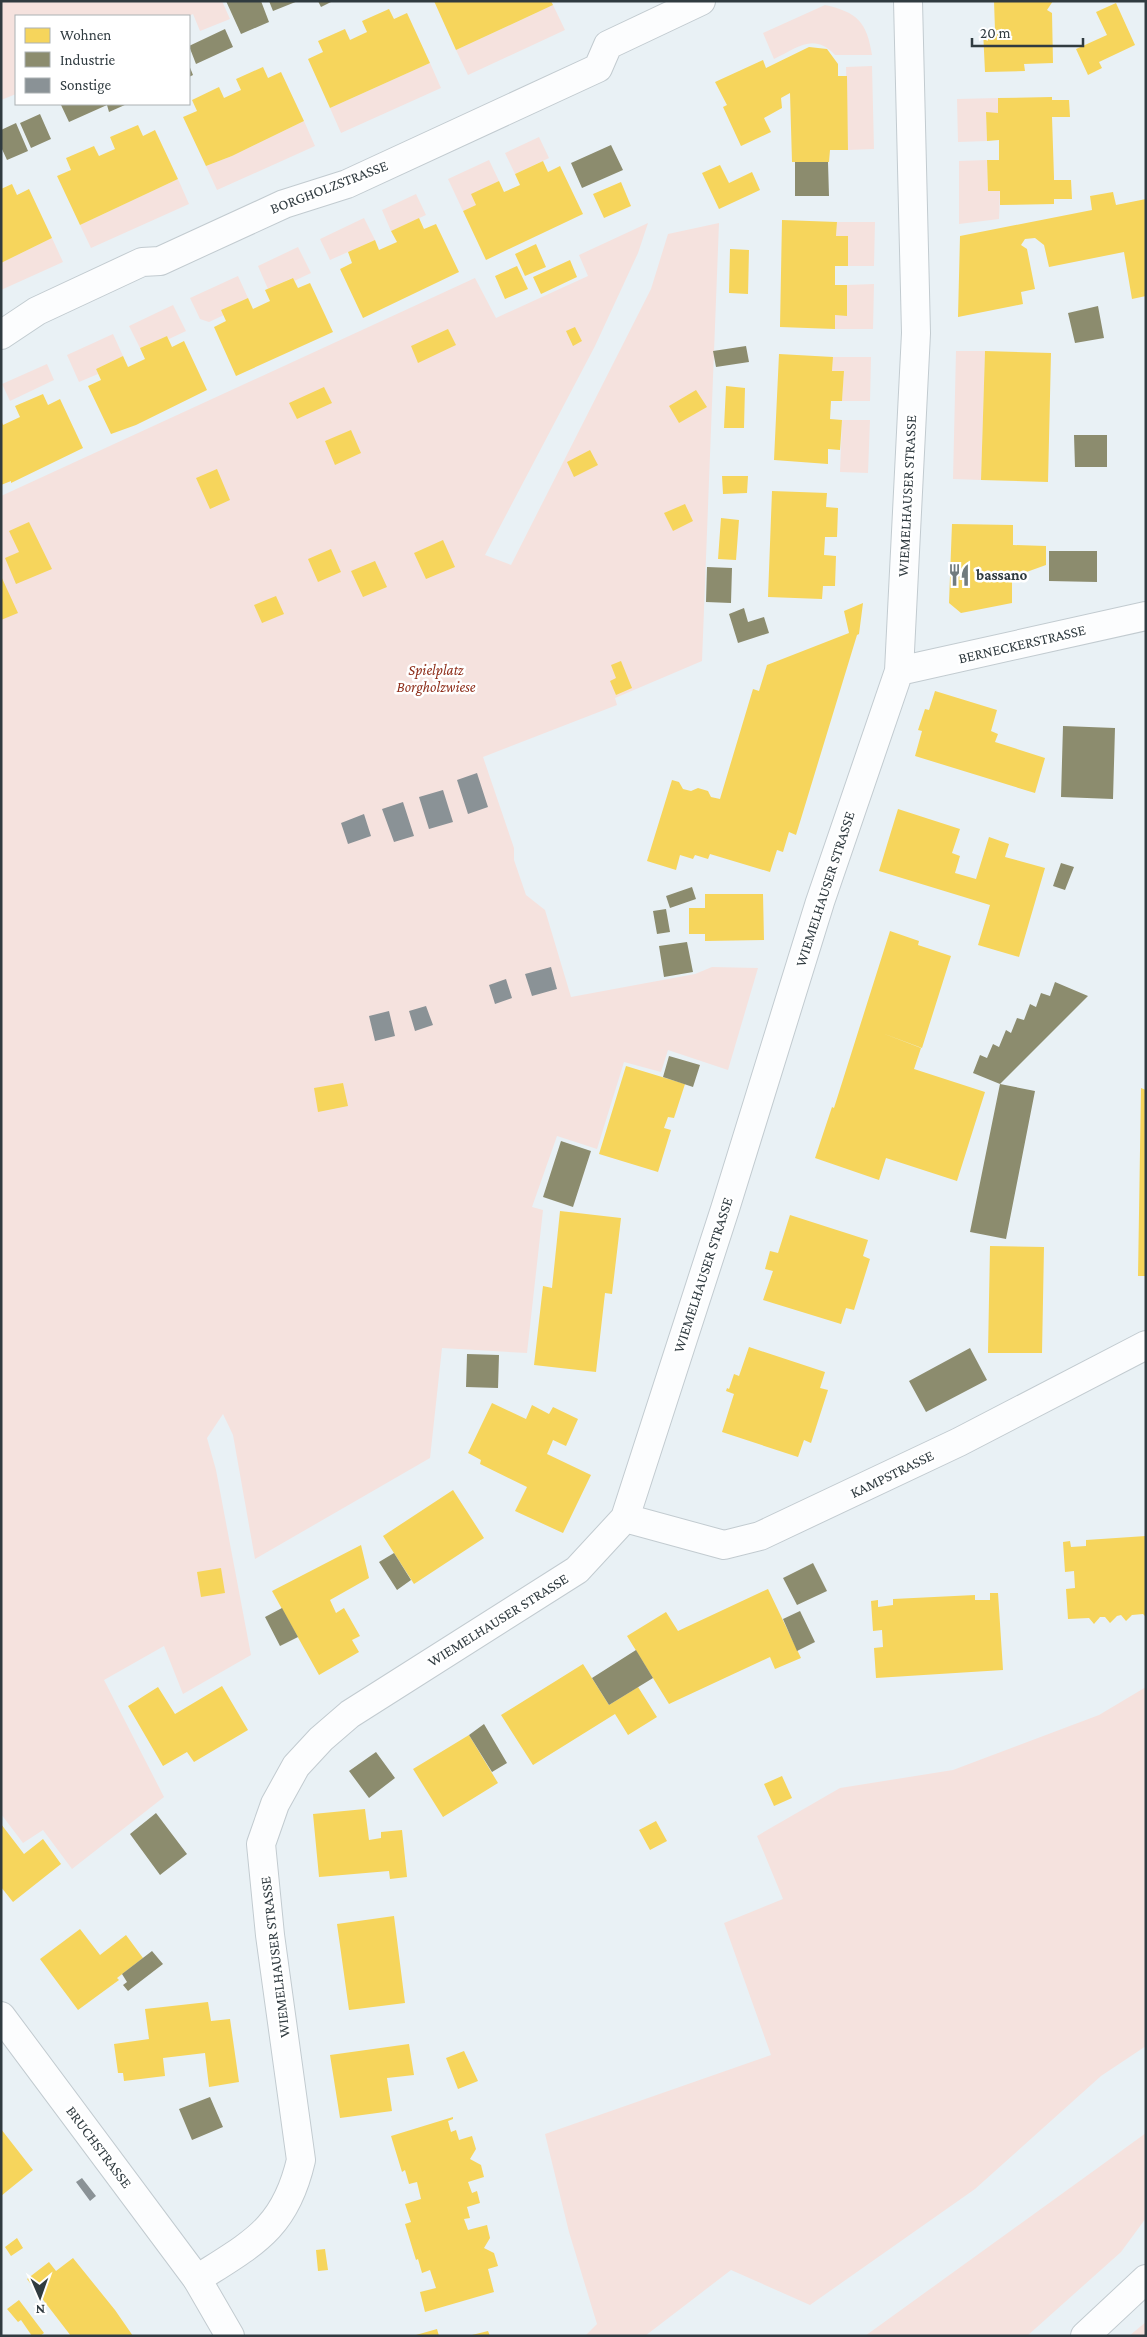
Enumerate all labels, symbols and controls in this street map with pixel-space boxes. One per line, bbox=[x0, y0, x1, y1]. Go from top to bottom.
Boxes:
legend bbox=[15, 15, 190, 105]
scale bar bbox=[972, 15, 1083, 47]
text: 20 m bbox=[980, 25, 1011, 41]
text: Wohnen bbox=[60, 27, 111, 43]
text: Industrie bbox=[60, 52, 116, 68]
text: Sonstige bbox=[60, 77, 111, 94]
street label: BORGHOLZSTRASSE bbox=[268, 157, 390, 217]
street label: WIEMELHAUSER STRASSE bbox=[895, 414, 919, 578]
restaurant icon: bassano bbox=[946, 562, 972, 588]
place label: bassano bbox=[975, 567, 1028, 583]
street label: BERNECKERSTRASSE bbox=[957, 622, 1087, 666]
park label: Spielplatz Borgholzwiese bbox=[397, 662, 476, 696]
street label: WIEMELHAUSER STRASSE bbox=[792, 809, 858, 969]
street label: WIEMELHAUSER STRASSE bbox=[670, 1195, 736, 1355]
street label: KAMPSTRASSE bbox=[848, 1447, 936, 1501]
street label: WIEMELHAUSER STRASSE bbox=[425, 1570, 571, 1670]
street label: WIEMELHAUSER STRASSE bbox=[257, 1875, 293, 2039]
street label: BRUCHSTRASSE bbox=[63, 2103, 135, 2191]
north arrow bbox=[15, 2272, 65, 2322]
text: N bbox=[35, 2302, 46, 2318]

